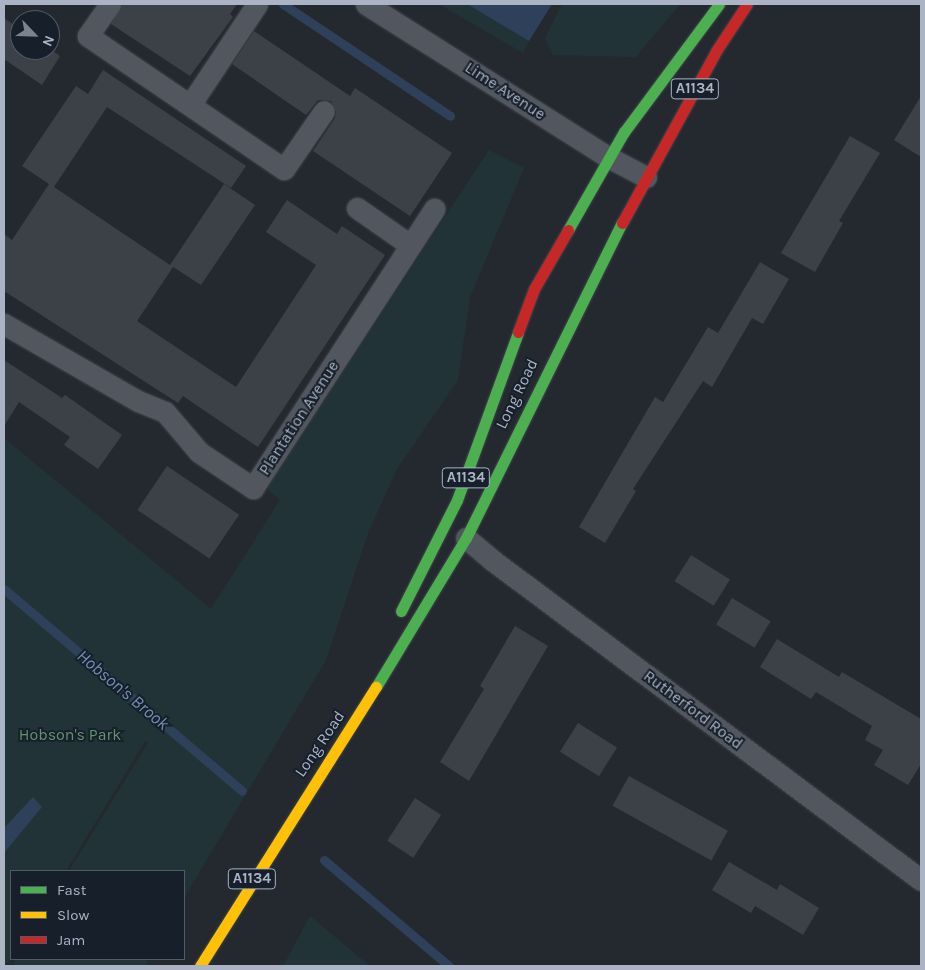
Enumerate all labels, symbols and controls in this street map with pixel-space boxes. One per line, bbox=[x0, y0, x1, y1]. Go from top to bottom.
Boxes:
north arrow bbox=[10, 10, 60, 60]
text: N bbox=[38, 33, 58, 49]
street label: Lime Avenue bbox=[461, 58, 549, 124]
road number: A1134 bbox=[670, 76, 720, 102]
street label: Long Road bbox=[492, 356, 542, 432]
street label: Plantation Avenue bbox=[255, 357, 343, 479]
road number: A1134 bbox=[441, 466, 491, 490]
water label: Hobson's Brook bbox=[72, 645, 174, 735]
street label: Rutherford Road bbox=[640, 666, 746, 754]
street label: Long Road bbox=[291, 707, 349, 781]
park label: Hobson's Park bbox=[19, 725, 121, 745]
road number: A1134 bbox=[227, 866, 277, 892]
legend bbox=[10, 870, 185, 960]
text: Fast bbox=[57, 881, 86, 899]
text: Slow bbox=[57, 906, 89, 924]
text: Jam bbox=[57, 931, 85, 949]

